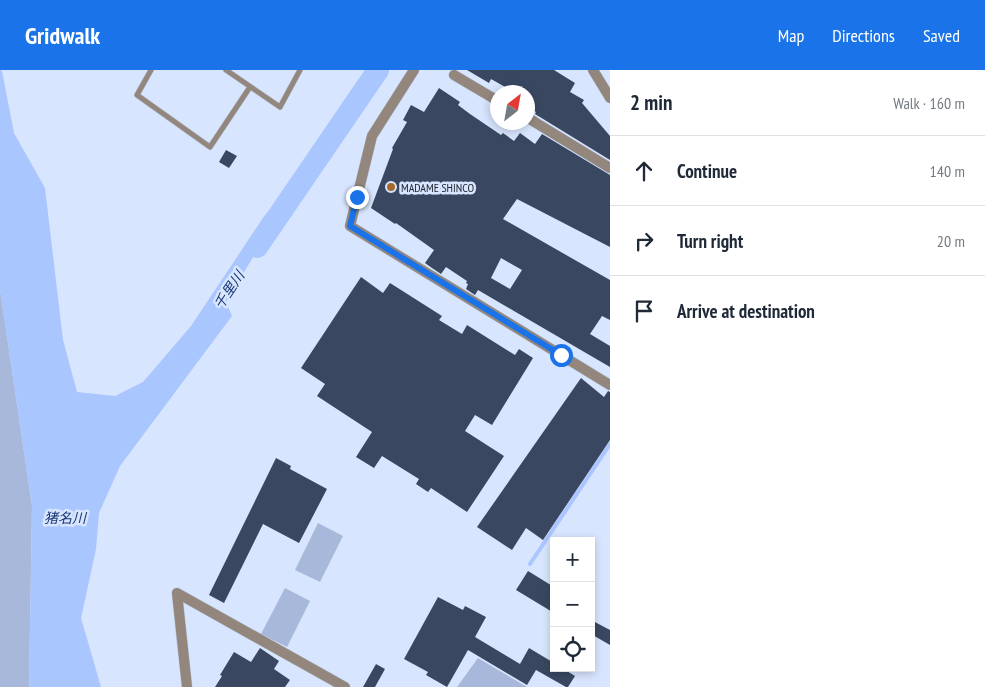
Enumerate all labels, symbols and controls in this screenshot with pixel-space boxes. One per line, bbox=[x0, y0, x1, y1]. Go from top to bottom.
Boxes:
text: Gridwalk bbox=[25, 20, 100, 51]
text: Map bbox=[778, 24, 804, 47]
text: Directions bbox=[832, 24, 895, 47]
text: Saved bbox=[923, 24, 960, 47]
north arrow bbox=[490, 85, 535, 130]
text: 2 min bbox=[630, 89, 672, 116]
text: Walk · 160 m bbox=[893, 93, 965, 113]
icon: ahead bbox=[630, 157, 658, 185]
text: Continue bbox=[677, 159, 737, 183]
text: 140 m bbox=[930, 161, 965, 181]
place label: MADAME SHINCO bbox=[401, 180, 474, 195]
marker: MADAME SHINCO bbox=[385, 181, 397, 193]
route end bbox=[346, 186, 369, 209]
icon: right bbox=[630, 227, 658, 255]
text: Turn right bbox=[677, 229, 743, 253]
text: 20 m bbox=[937, 231, 965, 251]
water label: 千里川 bbox=[210, 266, 249, 312]
icon: arrive bbox=[630, 297, 658, 325]
text: Arrive at destination bbox=[677, 299, 815, 323]
route start bbox=[550, 344, 573, 367]
water label: 猪名川 bbox=[44, 509, 88, 527]
map controls bbox=[550, 537, 595, 672]
button: + bbox=[550, 537, 595, 582]
button: − bbox=[550, 582, 595, 627]
button: locate bbox=[550, 627, 595, 672]

